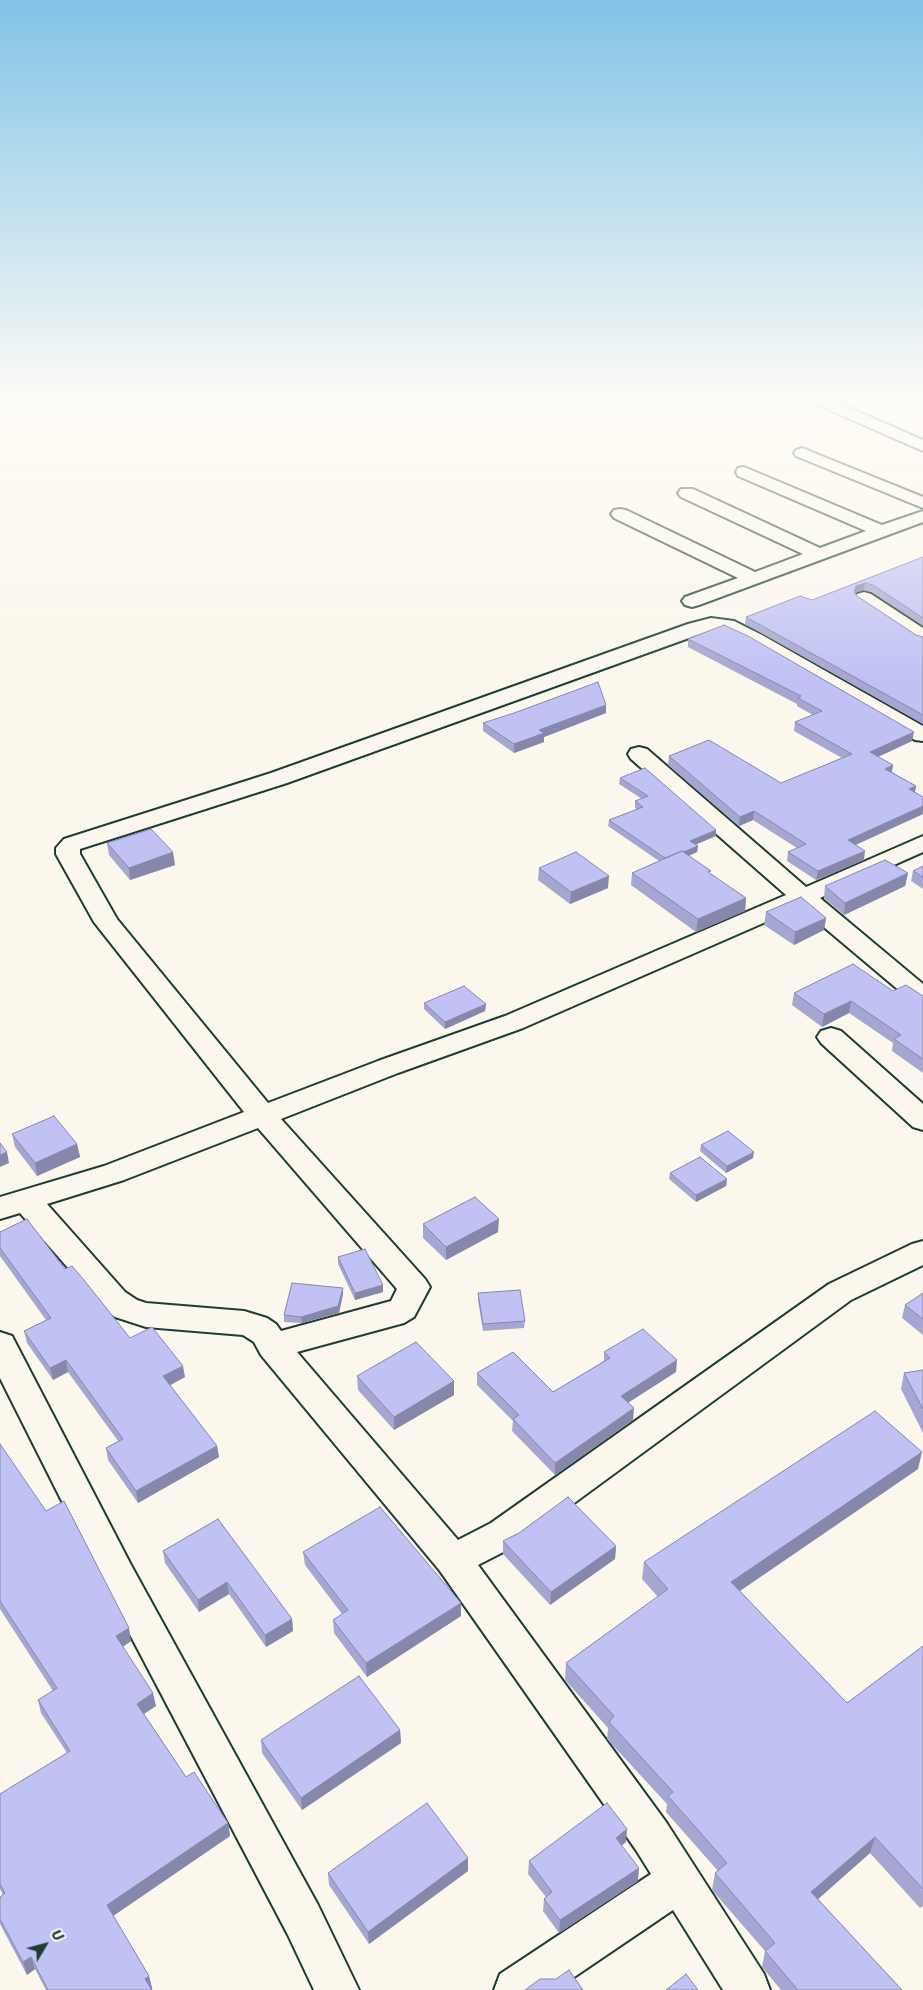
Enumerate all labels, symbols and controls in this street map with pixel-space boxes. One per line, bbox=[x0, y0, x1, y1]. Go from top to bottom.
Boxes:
north arrow bbox=[20, 1920, 70, 1970]
text: U bbox=[45, 1924, 70, 1947]

